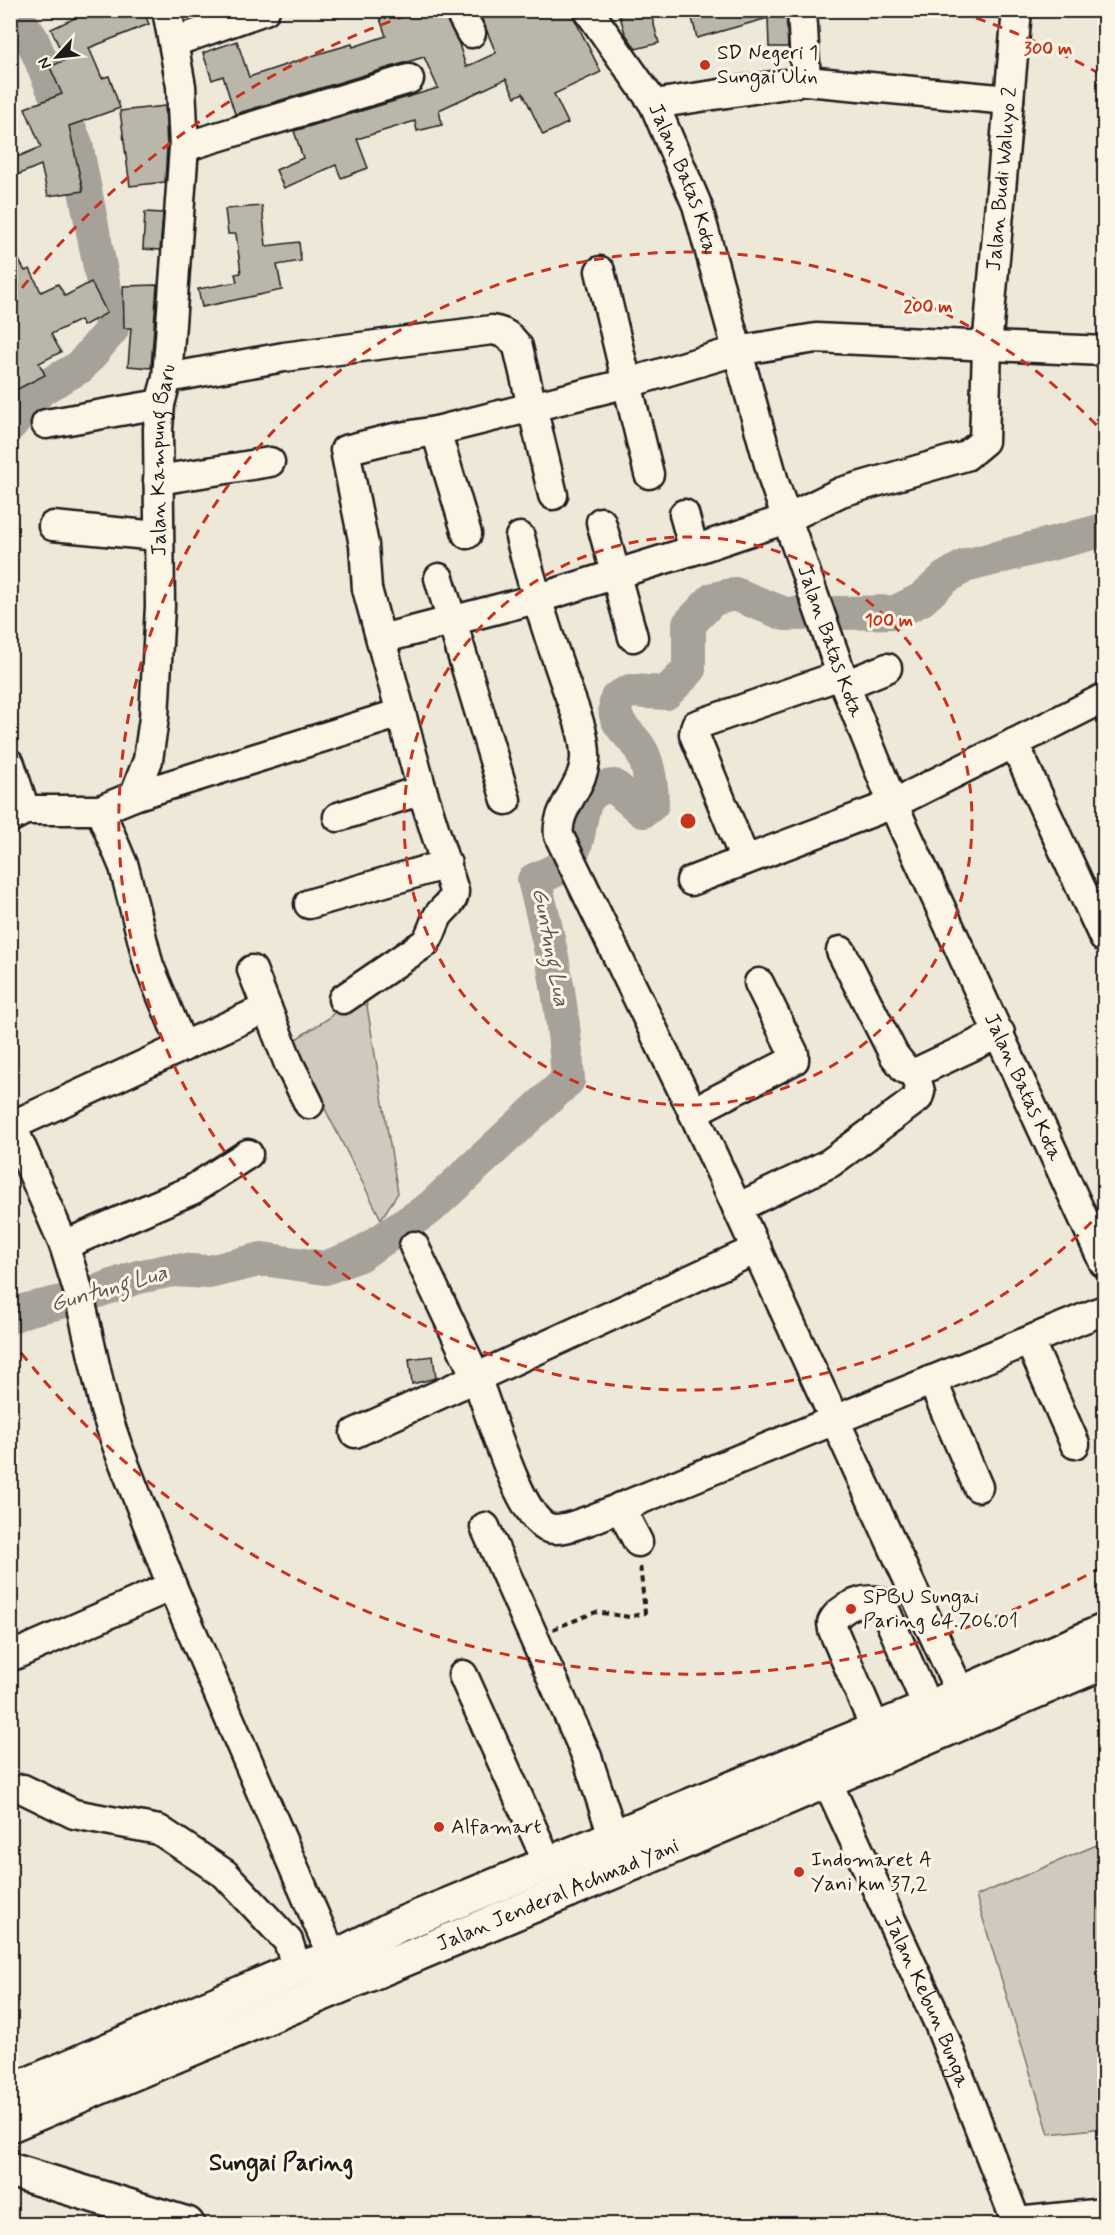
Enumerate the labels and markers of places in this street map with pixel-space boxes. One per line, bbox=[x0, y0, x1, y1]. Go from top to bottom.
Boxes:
place label: SD Negeri 1 Sungai Ulin bbox=[717, 39, 818, 92]
marker: SD Negeri 1 Sungai Ulin bbox=[698, 58, 712, 72]
centre of rings bbox=[678, 811, 698, 831]
place label: SPBU Sungai Paring 64.706.01 bbox=[863, 1583, 1018, 1635]
marker: SPBU Sungai Paring 64.706.01 bbox=[844, 1602, 858, 1616]
place label: Alfamart bbox=[451, 1813, 542, 1841]
marker: Alfamart bbox=[432, 1820, 446, 1834]
place label: Indomaret A Yani km 37,2 bbox=[811, 1846, 932, 1898]
marker: Indomaret A Yani km 37,2 bbox=[792, 1865, 806, 1879]

